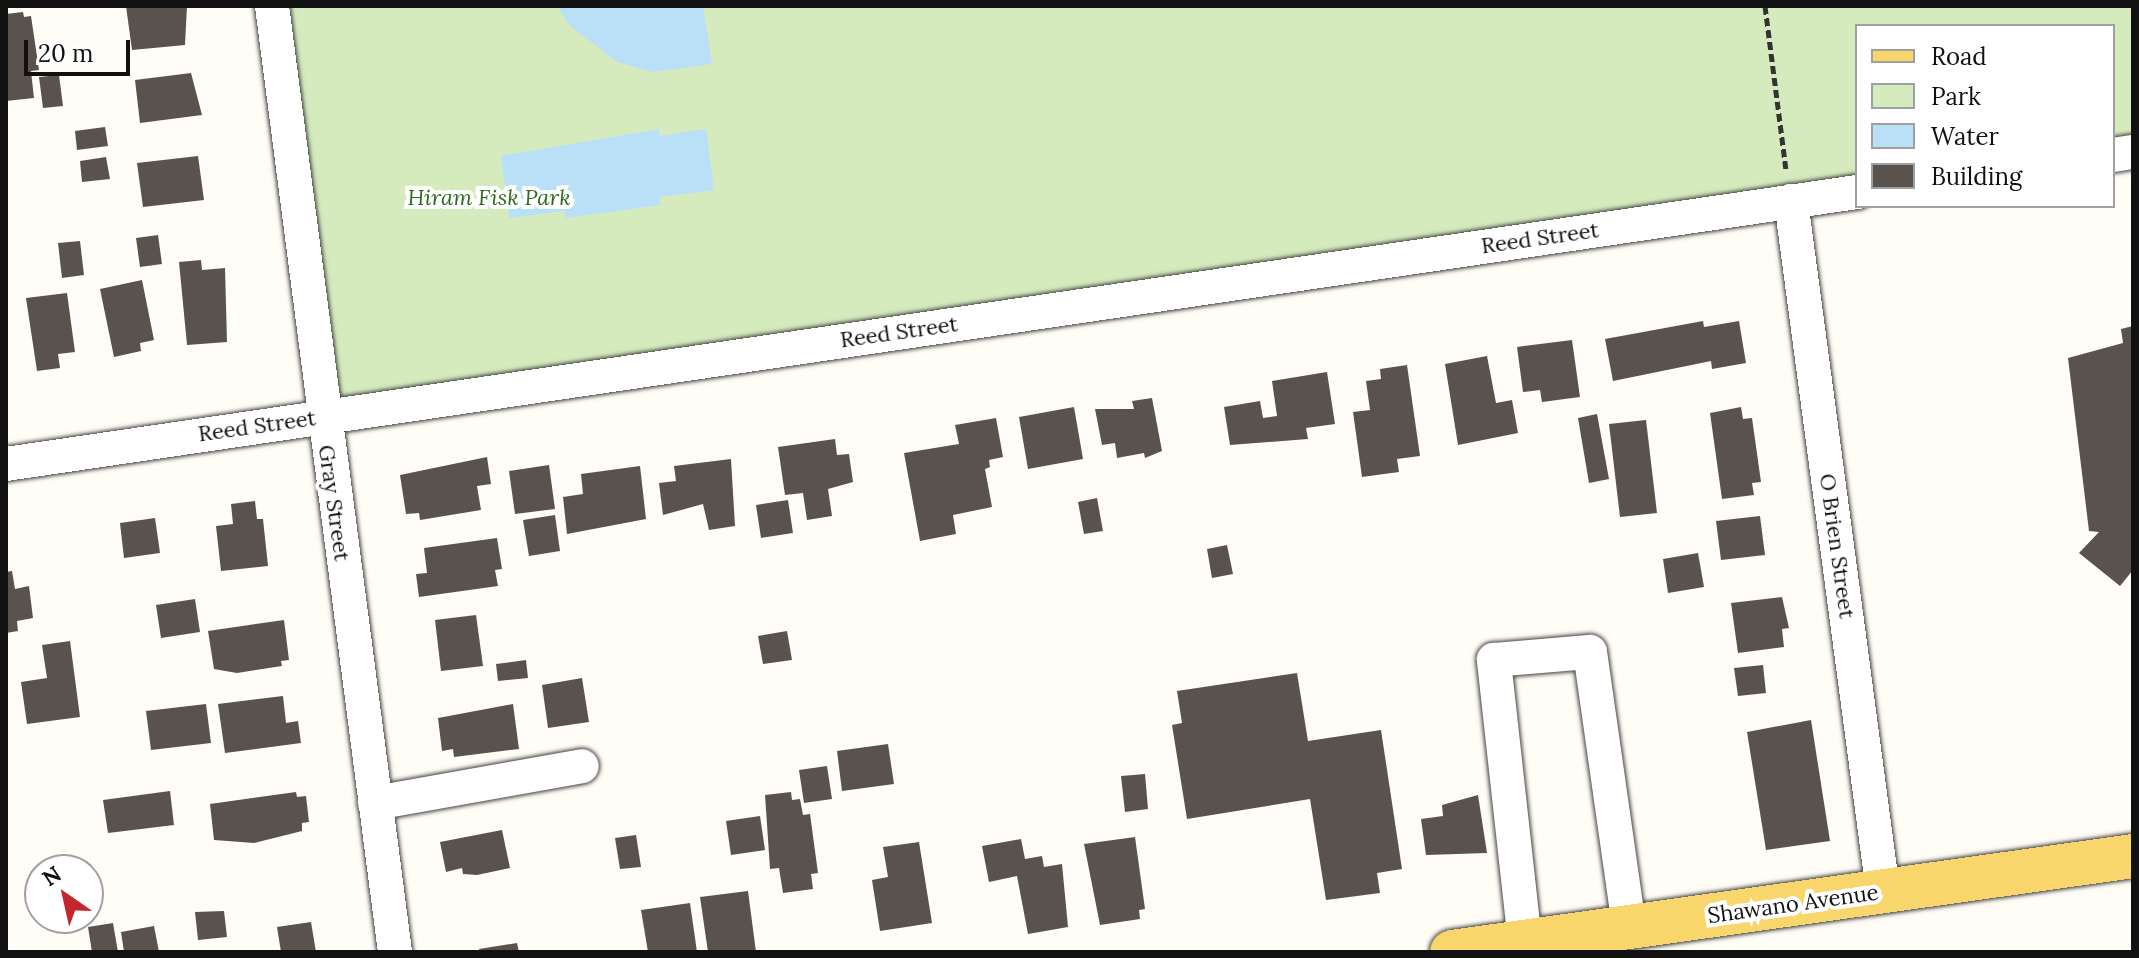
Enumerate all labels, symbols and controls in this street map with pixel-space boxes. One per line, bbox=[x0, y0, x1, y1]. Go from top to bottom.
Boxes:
scale bar bbox=[28, 24, 134, 74]
legend bbox=[1855, 24, 2115, 208]
text: 20 m bbox=[38, 38, 94, 69]
text: Road bbox=[1931, 41, 1987, 72]
text: Park bbox=[1931, 81, 1981, 112]
text: Water bbox=[1931, 121, 1999, 152]
text: Building bbox=[1931, 161, 2022, 192]
park label: Hiram Fisk Park bbox=[407, 185, 571, 211]
street label: Reed Street bbox=[1479, 217, 1601, 259]
street label: Reed Street bbox=[838, 311, 960, 353]
street label: Reed Street bbox=[196, 405, 318, 447]
street label: Gray Street bbox=[313, 443, 355, 563]
street label: O Brien Street bbox=[1814, 472, 1860, 620]
north arrow bbox=[24, 854, 104, 934]
text: N bbox=[37, 859, 67, 892]
street label: Shawano Avenue bbox=[1706, 879, 1880, 929]

